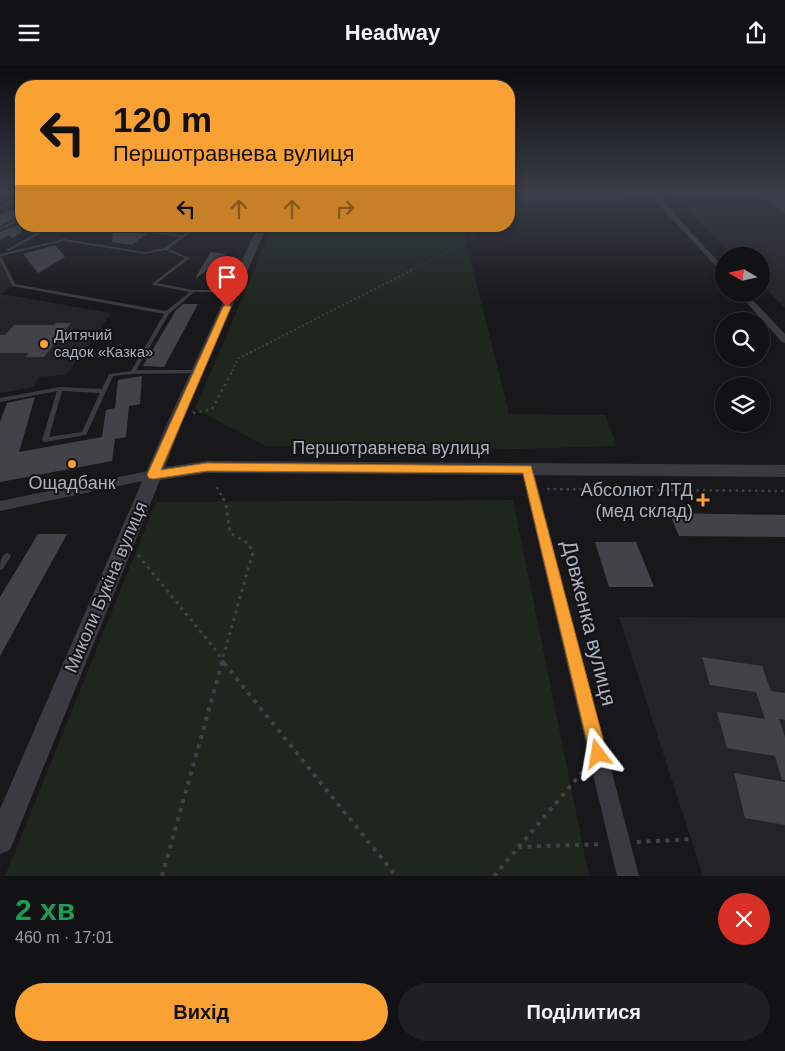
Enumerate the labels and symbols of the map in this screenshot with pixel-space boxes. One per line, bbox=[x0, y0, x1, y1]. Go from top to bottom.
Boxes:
north arrow bbox=[715, 247, 770, 303]
pin bbox=[206, 256, 248, 307]
place label: Дитячий садок «Казка» bbox=[54, 326, 153, 360]
marker: Дитячий садок «Казка» bbox=[38, 338, 50, 350]
street label: Першотравнева вулиця bbox=[292, 438, 490, 458]
marker: Ощадбанк bbox=[66, 458, 78, 470]
place label: Ощадбанк bbox=[28, 473, 116, 493]
place label: Абсолют ЛТД (мед склад) bbox=[581, 480, 693, 521]
marker: Абсолют ЛТД (мед склад) bbox=[697, 494, 709, 506]
street label: Миколи Букіна вулиця bbox=[61, 498, 151, 676]
street label: Довженка вулиця bbox=[558, 538, 621, 708]
position arrow bbox=[571, 727, 623, 779]

